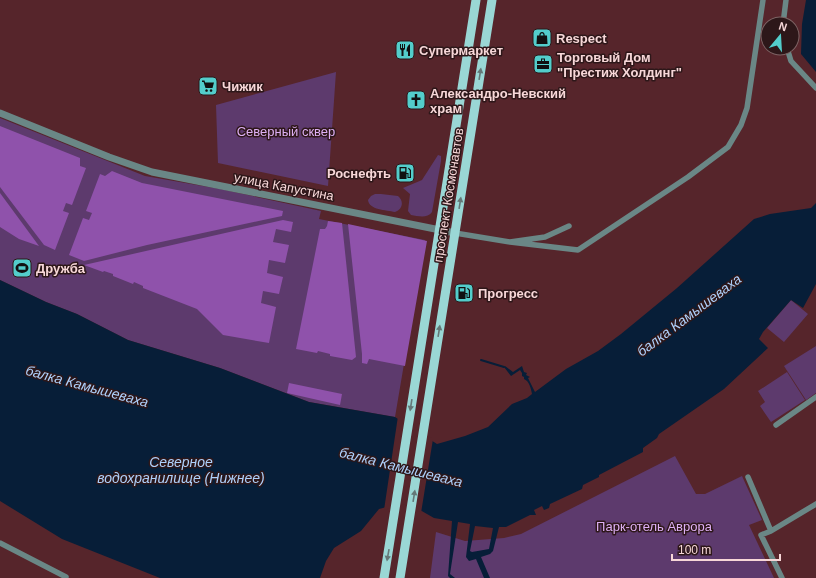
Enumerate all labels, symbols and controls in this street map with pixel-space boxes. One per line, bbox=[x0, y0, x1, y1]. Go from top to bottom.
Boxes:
north arrow bbox=[760, 16, 800, 56]
text: N bbox=[777, 20, 789, 33]
shop icon: Respect bbox=[531, 27, 553, 49]
place label: Respect bbox=[556, 31, 607, 46]
restaurant icon: Супермаркет bbox=[394, 39, 416, 61]
place label: Супермаркет bbox=[419, 43, 503, 58]
place label: Торговый Дом "Престиж Холдинг" bbox=[557, 50, 682, 80]
office icon: Торговый Дом "Престиж Холдинг" bbox=[532, 53, 554, 75]
one-way arrow bbox=[478, 68, 484, 81]
supermarket icon: Чижик bbox=[197, 75, 219, 97]
place label: Чижик bbox=[222, 79, 263, 94]
place label: Александро-Невский храм bbox=[430, 86, 566, 116]
church icon: Александро-Невский храм bbox=[405, 89, 427, 111]
park label: Северный сквер bbox=[237, 124, 335, 139]
street label: проспект Космонавтов bbox=[430, 127, 467, 263]
fuel station icon: Роснефть bbox=[394, 162, 416, 184]
place label: Роснефть bbox=[327, 166, 391, 181]
street label: улица Капустина bbox=[233, 169, 336, 204]
one-way arrow bbox=[457, 197, 463, 209]
sports icon: Дружба bbox=[11, 257, 33, 279]
place label: Дружба bbox=[36, 261, 86, 276]
water label: балка Камышеваха bbox=[634, 270, 744, 359]
fuel station icon: Прогресс bbox=[453, 282, 475, 304]
place label: Прогресс bbox=[478, 286, 538, 301]
one-way arrow bbox=[437, 325, 443, 337]
water label: балка Камышеваха bbox=[24, 362, 150, 410]
one-way arrow bbox=[408, 399, 414, 412]
water label: балка Камышеваха bbox=[338, 444, 464, 490]
water label: Северное водохранилище (Нижнее) bbox=[97, 454, 265, 486]
one-way arrow bbox=[411, 490, 417, 502]
park label: Парк-отель Аврора bbox=[596, 519, 713, 534]
scale bar bbox=[672, 536, 780, 562]
text: 100 m bbox=[678, 543, 711, 557]
one-way arrow bbox=[384, 549, 390, 561]

